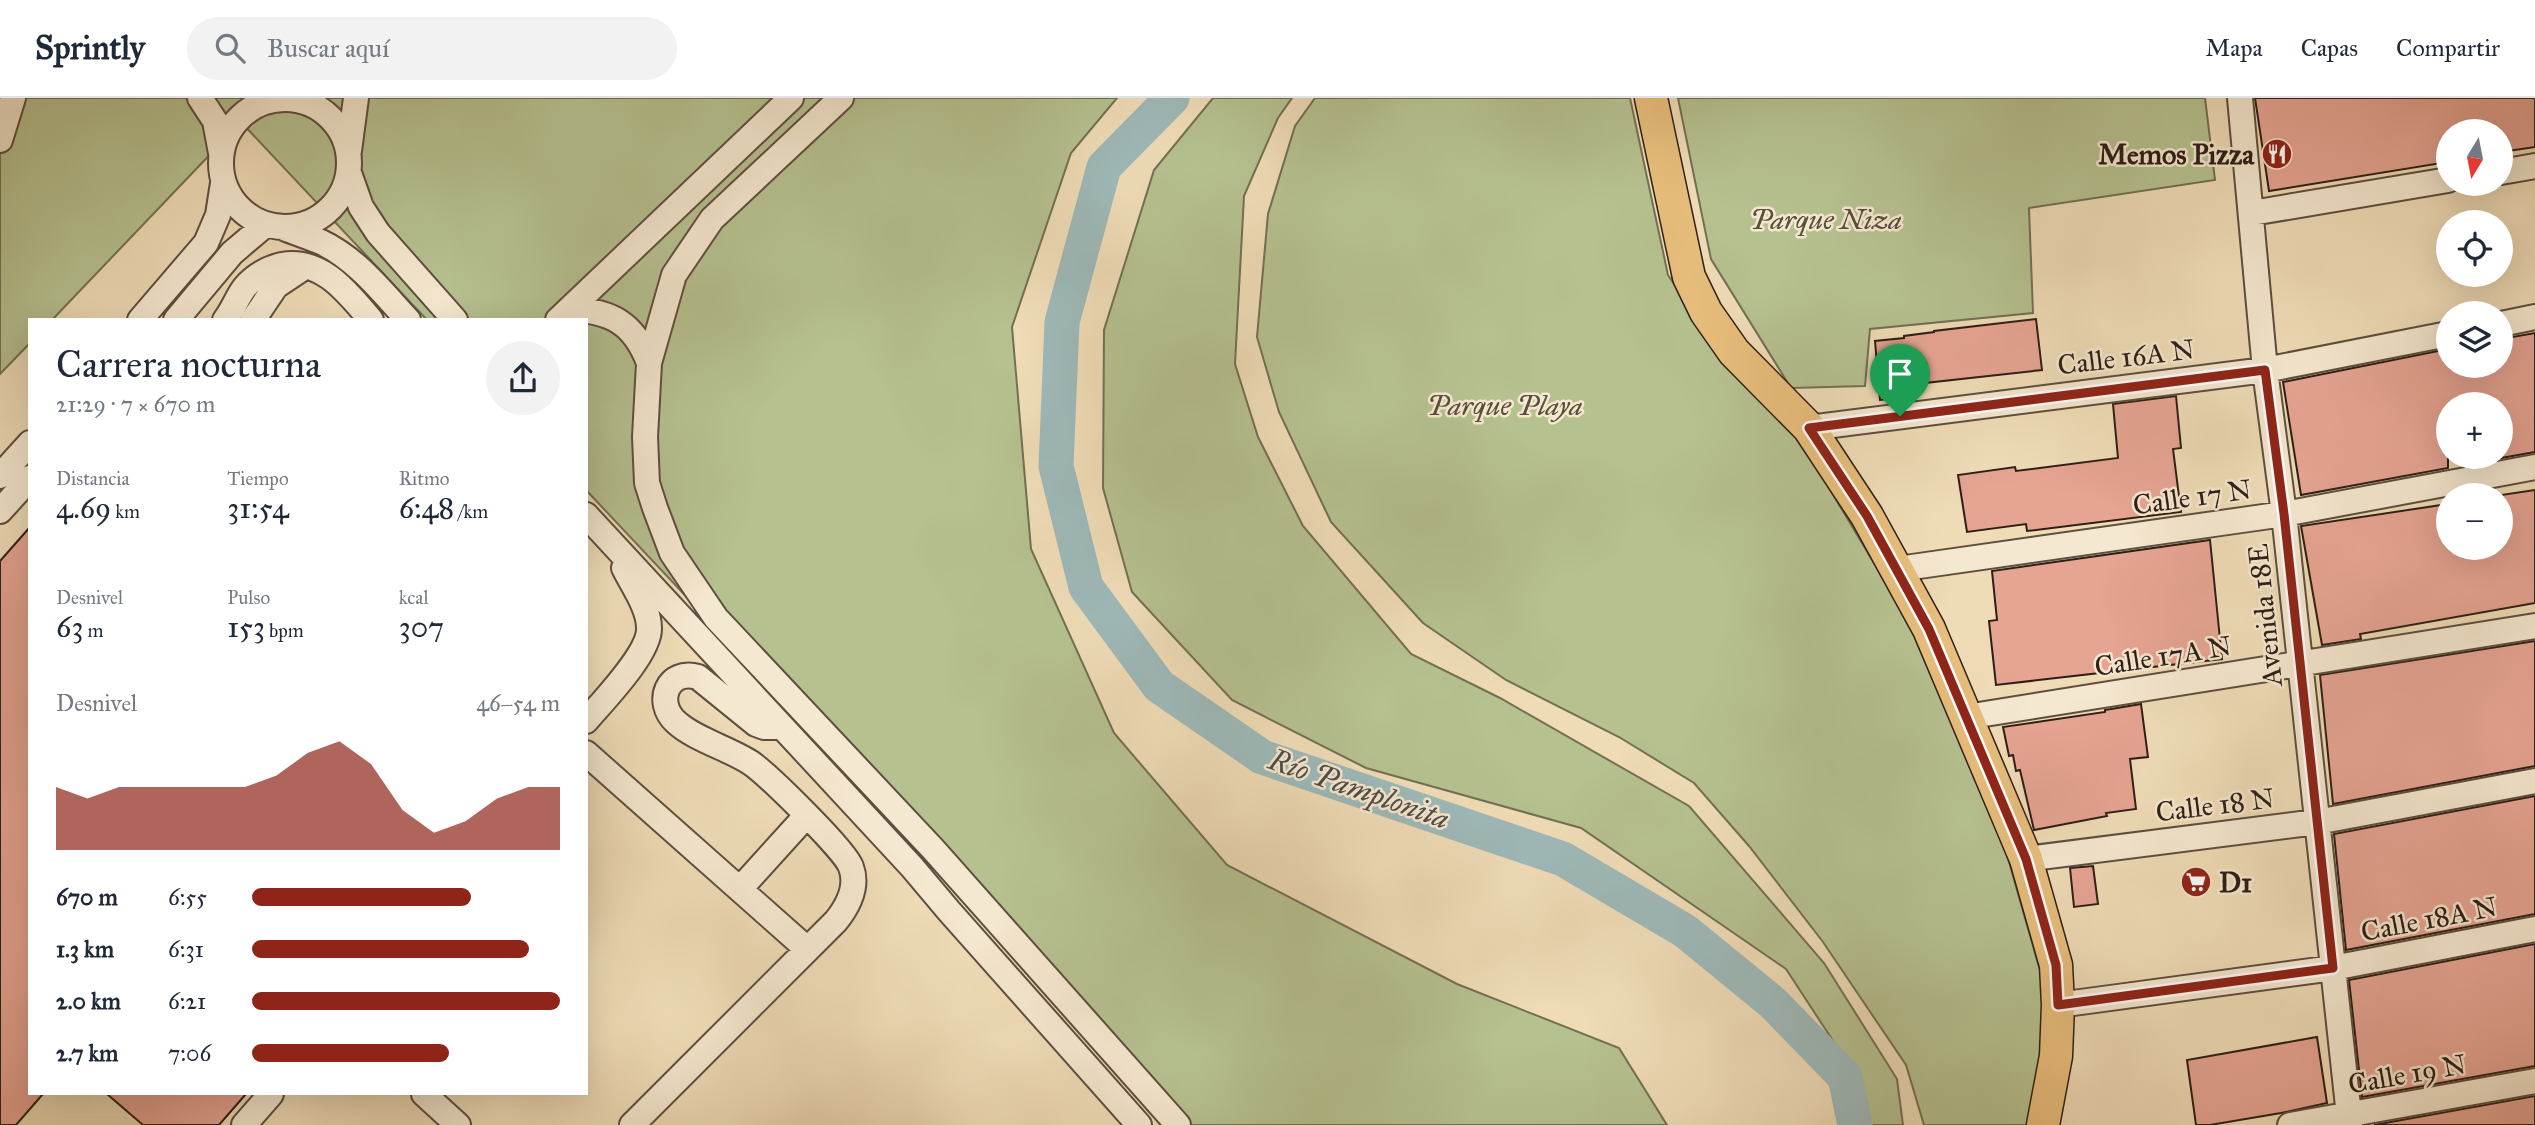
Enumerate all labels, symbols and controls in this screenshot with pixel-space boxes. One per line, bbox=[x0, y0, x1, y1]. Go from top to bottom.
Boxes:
search box bbox=[187, 17, 677, 80]
text: Sprintly bbox=[35, 28, 145, 68]
icon: search bbox=[211, 29, 249, 67]
text: Buscar aquí bbox=[267, 32, 389, 64]
text: Mapa bbox=[2206, 33, 2263, 63]
text: Capas bbox=[2301, 33, 2358, 63]
text: Compartir bbox=[2396, 33, 2500, 63]
north arrow bbox=[2436, 119, 2513, 196]
map controls bbox=[2436, 119, 2513, 560]
place label: Memos Pizza bbox=[2098, 137, 2255, 172]
restaurant icon: Memos Pizza bbox=[2260, 137, 2294, 171]
park label: Parque Niza bbox=[1750, 202, 1902, 237]
button: locate bbox=[2436, 210, 2513, 287]
button: layers bbox=[2436, 301, 2513, 378]
street label: Calle 16A N bbox=[2056, 331, 2196, 383]
text: Carrera nocturna bbox=[56, 341, 321, 387]
button: share bbox=[486, 341, 560, 415]
pin bbox=[1870, 344, 1930, 416]
icon: arrive bbox=[1881, 355, 1919, 393]
park label: Parque Playa bbox=[1427, 388, 1583, 423]
text: 21:29 · 7 × 670 m bbox=[56, 390, 215, 418]
button: + bbox=[2436, 392, 2513, 469]
text: Distancia bbox=[56, 467, 129, 490]
text: Tiempo bbox=[227, 467, 289, 490]
text: Ritmo bbox=[399, 467, 450, 490]
street label: Calle 17 N bbox=[2130, 471, 2254, 523]
button: − bbox=[2436, 483, 2513, 560]
text: 4.69 bbox=[56, 490, 111, 526]
text: 31:54 bbox=[227, 490, 289, 526]
text: 6:48 bbox=[399, 490, 454, 526]
text: km bbox=[111, 500, 140, 523]
text: /km bbox=[454, 500, 488, 523]
street label: Avenida 18E bbox=[2240, 542, 2290, 689]
text: Desnivel bbox=[56, 586, 123, 609]
text: Pulso bbox=[227, 586, 270, 609]
text: kcal bbox=[399, 586, 429, 609]
text: 63 bbox=[56, 609, 83, 645]
text: 153 bbox=[227, 609, 265, 645]
text: 307 bbox=[399, 609, 444, 645]
text: m bbox=[83, 619, 103, 642]
text: bpm bbox=[265, 619, 304, 642]
street label: Calle 17A N bbox=[2092, 628, 2234, 684]
text: Desnivel bbox=[56, 689, 137, 717]
text: 46–54 m bbox=[476, 689, 560, 717]
water label: Río Pamplonita bbox=[1263, 741, 1454, 838]
street label: Calle 18 N bbox=[2154, 780, 2276, 830]
supermarket icon: D1 bbox=[2179, 865, 2213, 899]
place label: D1 bbox=[2219, 865, 2252, 900]
text: 670 m bbox=[56, 883, 118, 911]
text: 6:55 bbox=[168, 883, 207, 911]
street label: Calle 18A N bbox=[2358, 889, 2500, 949]
text: 1.3 km bbox=[56, 935, 114, 963]
text: 6:31 bbox=[168, 935, 204, 963]
text: 2.0 km bbox=[56, 987, 121, 1015]
text: 6:21 bbox=[168, 987, 206, 1015]
text: 2.7 km bbox=[56, 1039, 118, 1067]
text: 7:06 bbox=[168, 1039, 211, 1067]
street label: Calle 19 N bbox=[2345, 1046, 2469, 1102]

